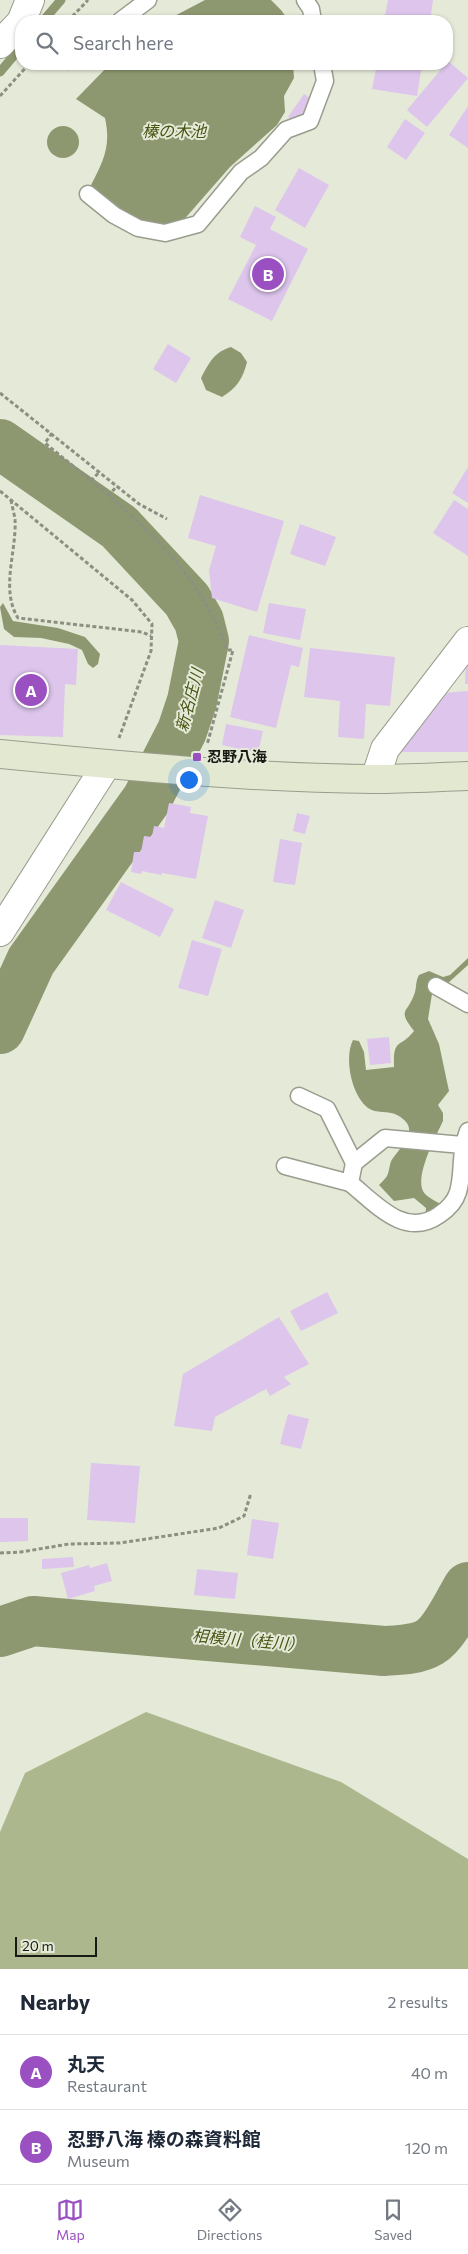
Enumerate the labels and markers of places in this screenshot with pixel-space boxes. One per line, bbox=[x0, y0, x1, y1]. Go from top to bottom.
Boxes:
pin: B bbox=[252, 255, 284, 293]
pin: A bbox=[15, 671, 47, 709]
place label: 忍野八海 bbox=[207, 747, 267, 765]
marker: 忍野八海 bbox=[191, 751, 203, 763]

